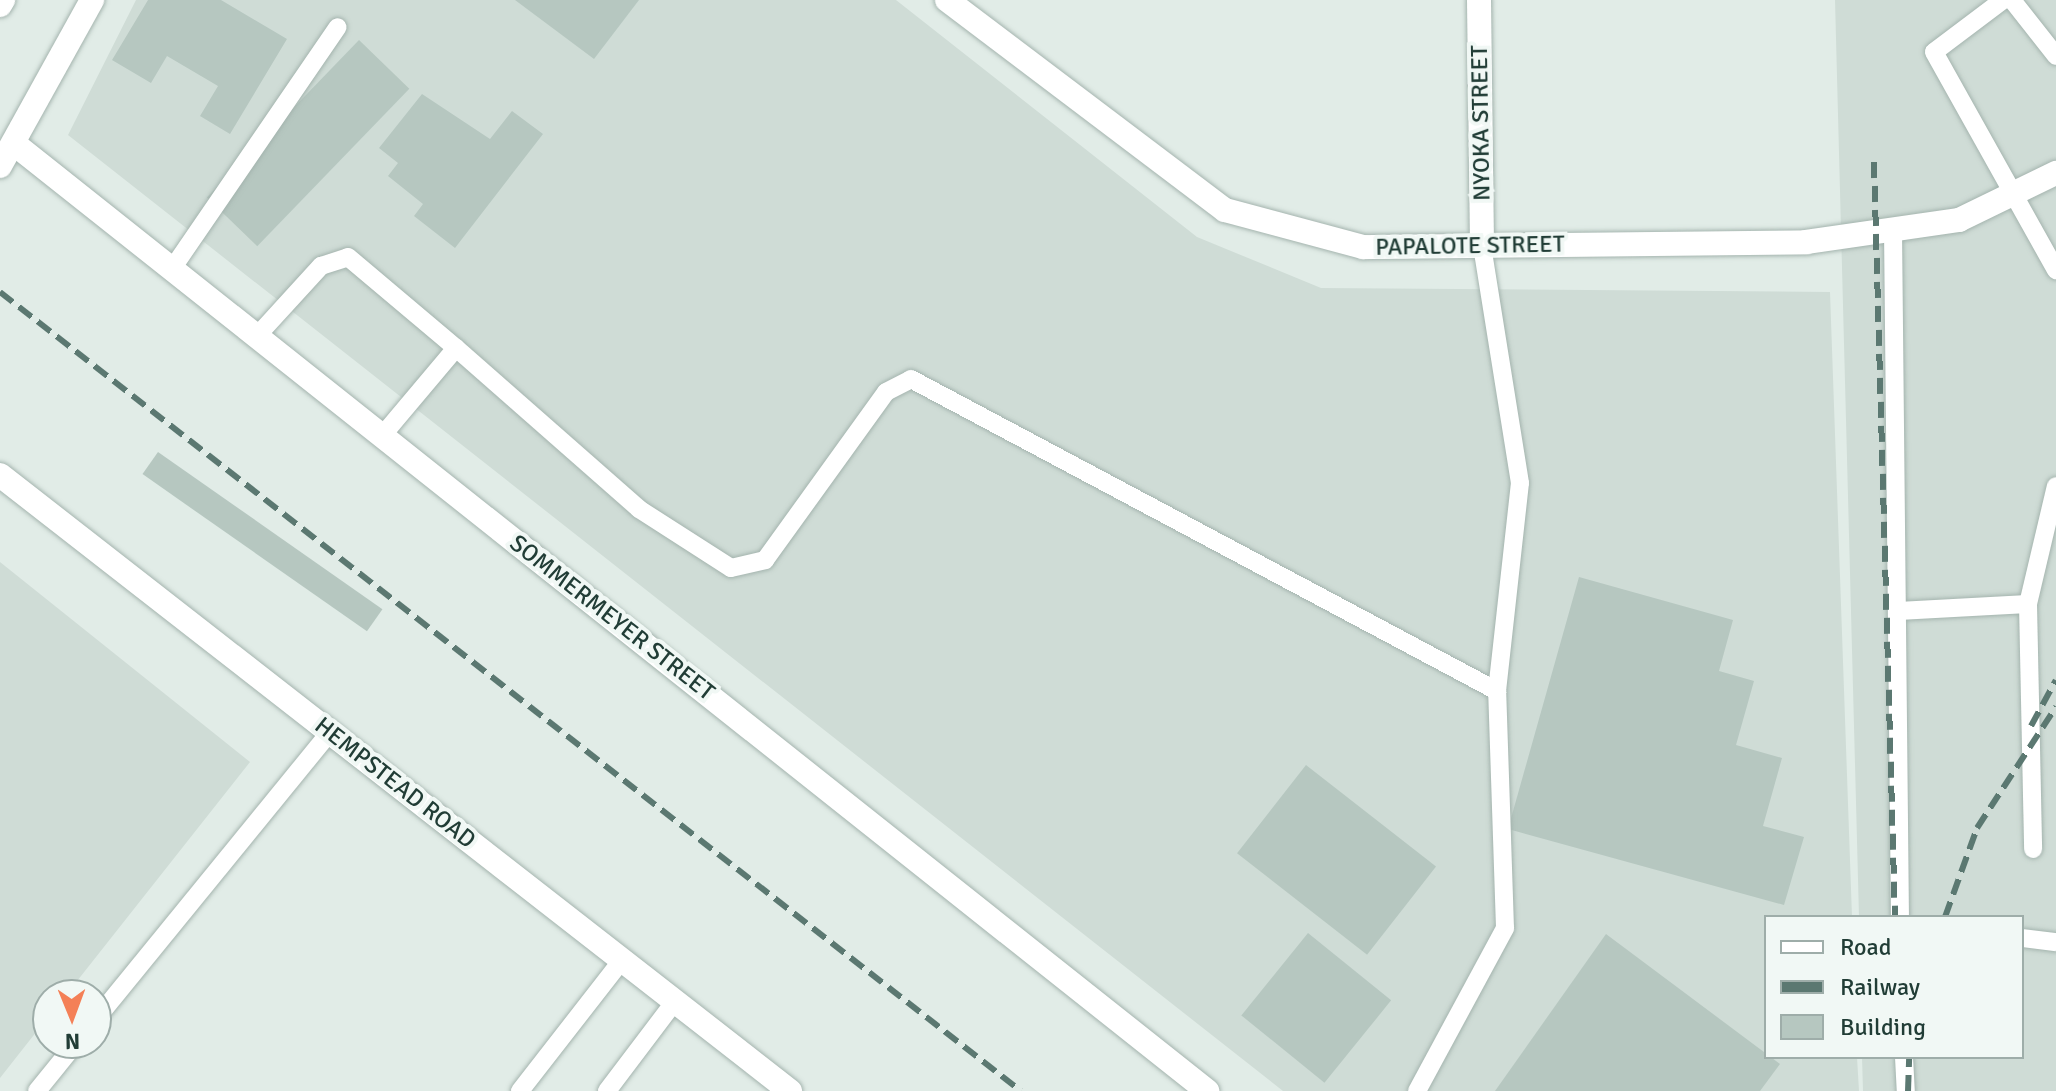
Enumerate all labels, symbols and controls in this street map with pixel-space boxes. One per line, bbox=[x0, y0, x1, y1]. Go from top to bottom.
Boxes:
street label: NYOKA STREET bbox=[1465, 45, 1497, 201]
street label: PAPALOTE STREET bbox=[1375, 230, 1565, 262]
street label: SOMMERMEYER STREET bbox=[504, 529, 720, 707]
street label: HEMPSTEAD ROAD bbox=[309, 711, 481, 855]
legend bbox=[1764, 915, 2024, 1059]
text: Road bbox=[1840, 932, 1891, 962]
text: Railway bbox=[1840, 972, 1920, 1002]
north arrow bbox=[32, 979, 112, 1059]
text: Building bbox=[1840, 1012, 1926, 1042]
text: N bbox=[65, 1028, 80, 1055]

